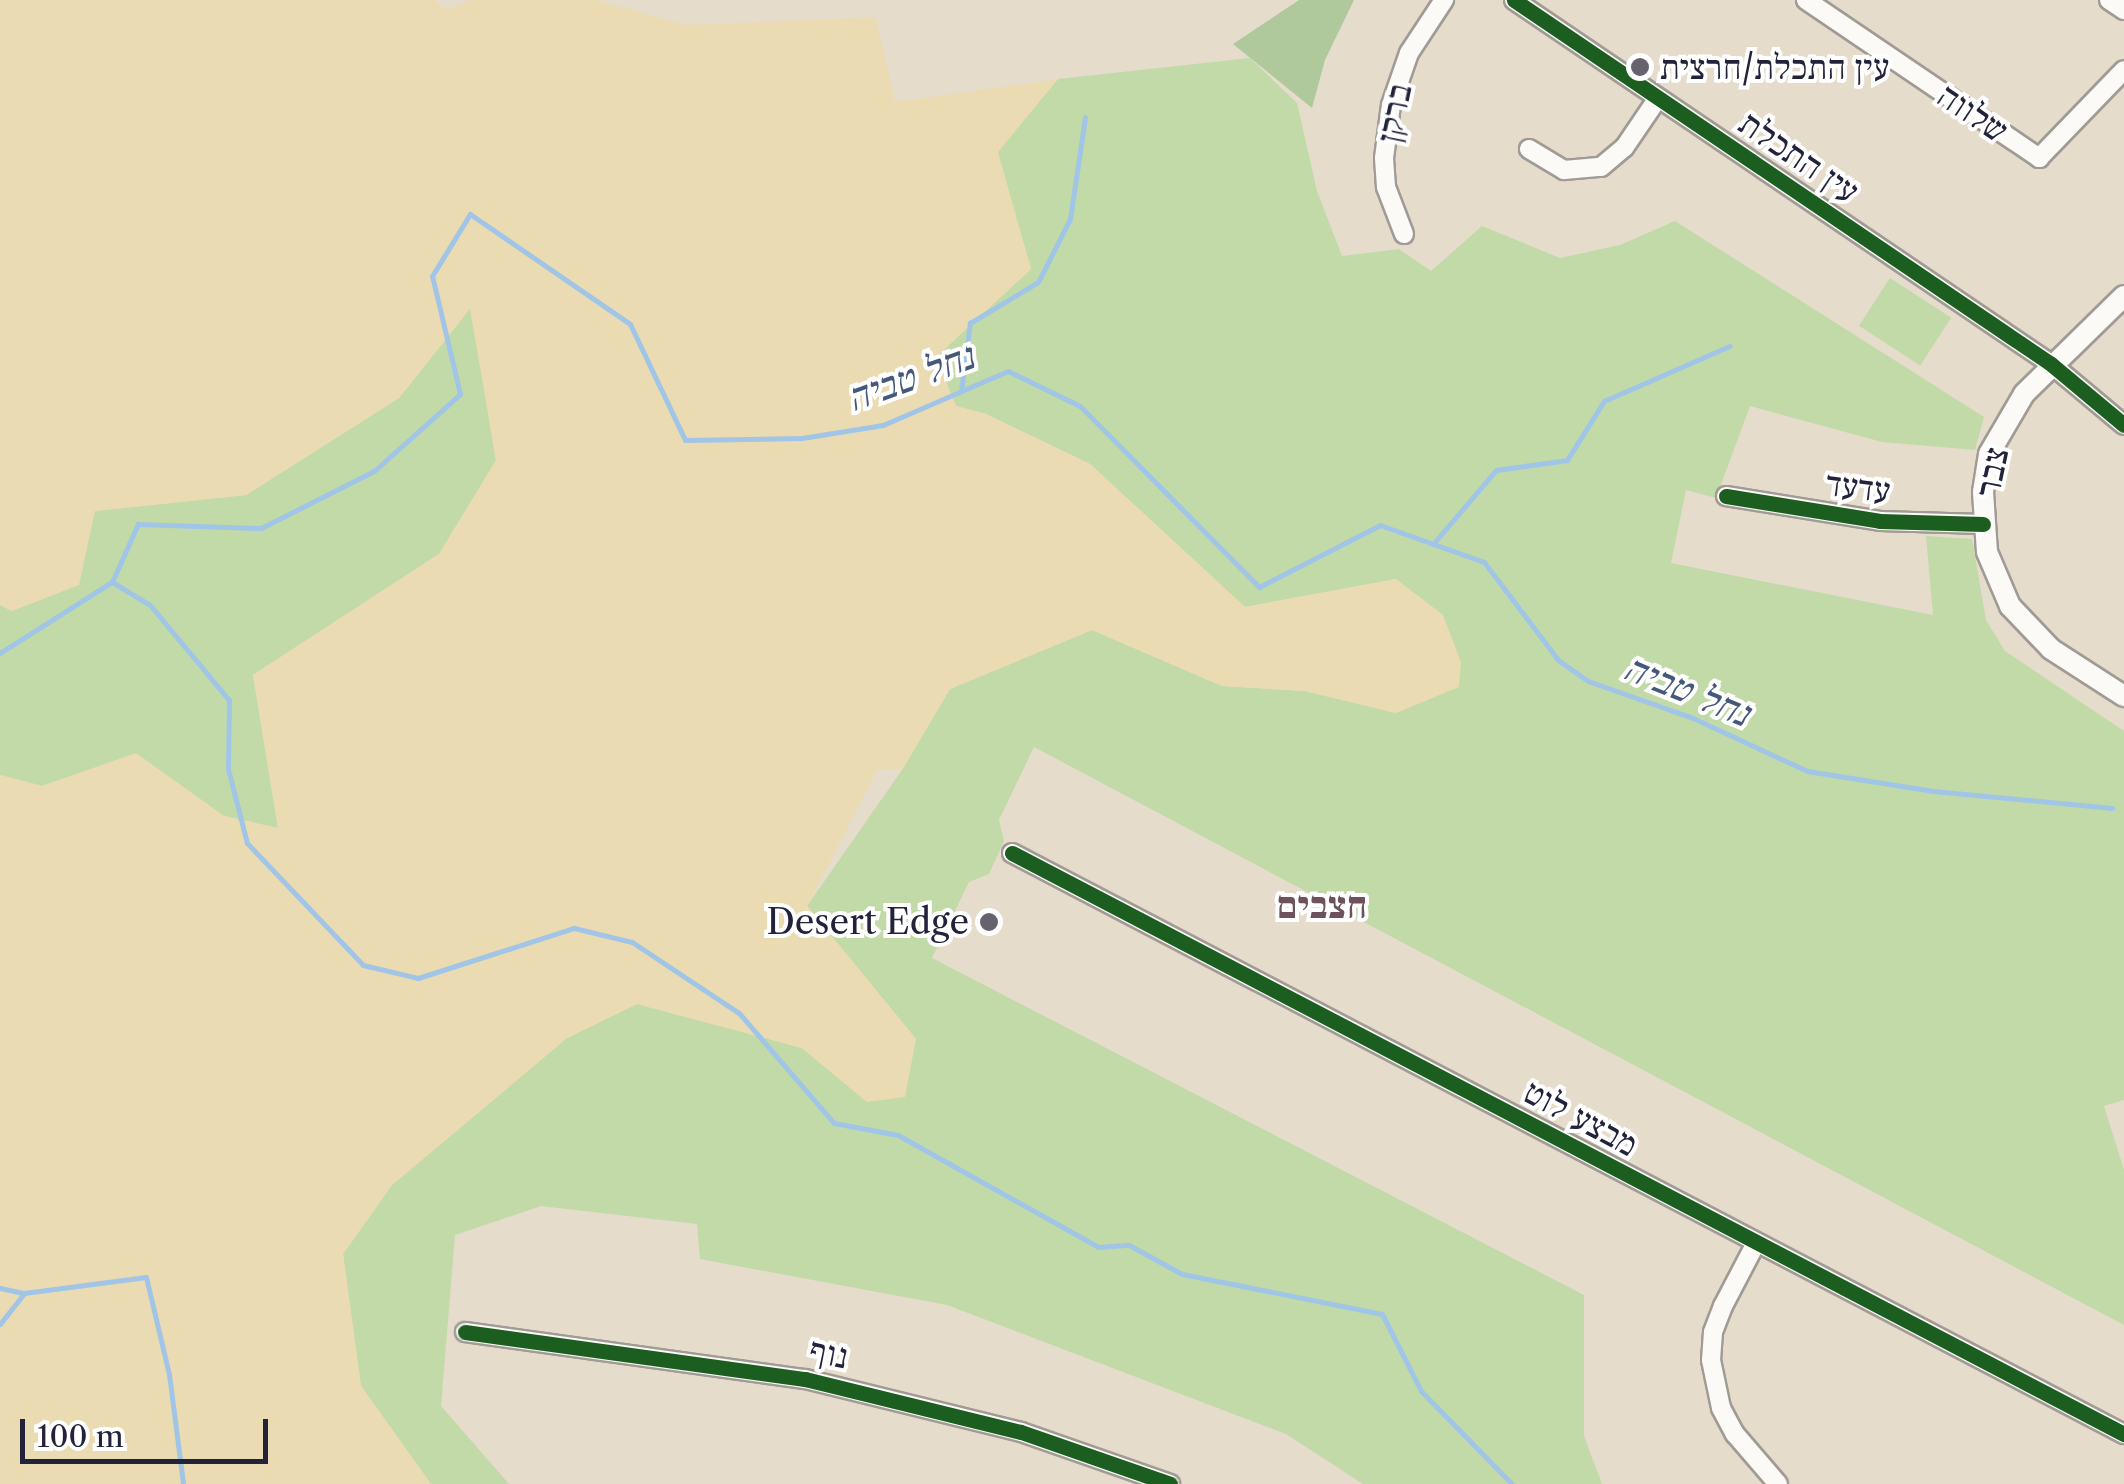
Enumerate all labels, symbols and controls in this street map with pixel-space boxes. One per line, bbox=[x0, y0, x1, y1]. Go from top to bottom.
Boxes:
place label: עין התכלת/חרצית bbox=[1660, 46, 1889, 88]
marker: עין התכלת/חרצית bbox=[1629, 56, 1651, 78]
street label: שלווה bbox=[1930, 74, 2016, 152]
street label: ברקן bbox=[1367, 80, 1421, 146]
street label: עין התכלת bbox=[1731, 102, 1867, 212]
water label: נחל טביה bbox=[840, 333, 980, 421]
street label: צבר bbox=[1966, 443, 2018, 501]
street label: עדעד bbox=[1823, 462, 1893, 512]
water label: נחל טביה bbox=[1618, 644, 1756, 736]
district label: חצבים bbox=[1277, 882, 1367, 928]
place label: Desert Edge bbox=[766, 901, 969, 943]
marker: Desert Edge bbox=[978, 911, 1000, 933]
street label: מבצע לוט bbox=[1517, 1071, 1645, 1165]
street label: נוף bbox=[806, 1328, 852, 1378]
scale bar bbox=[25, 1399, 272, 1461]
text: 100 m bbox=[37, 1418, 124, 1455]

